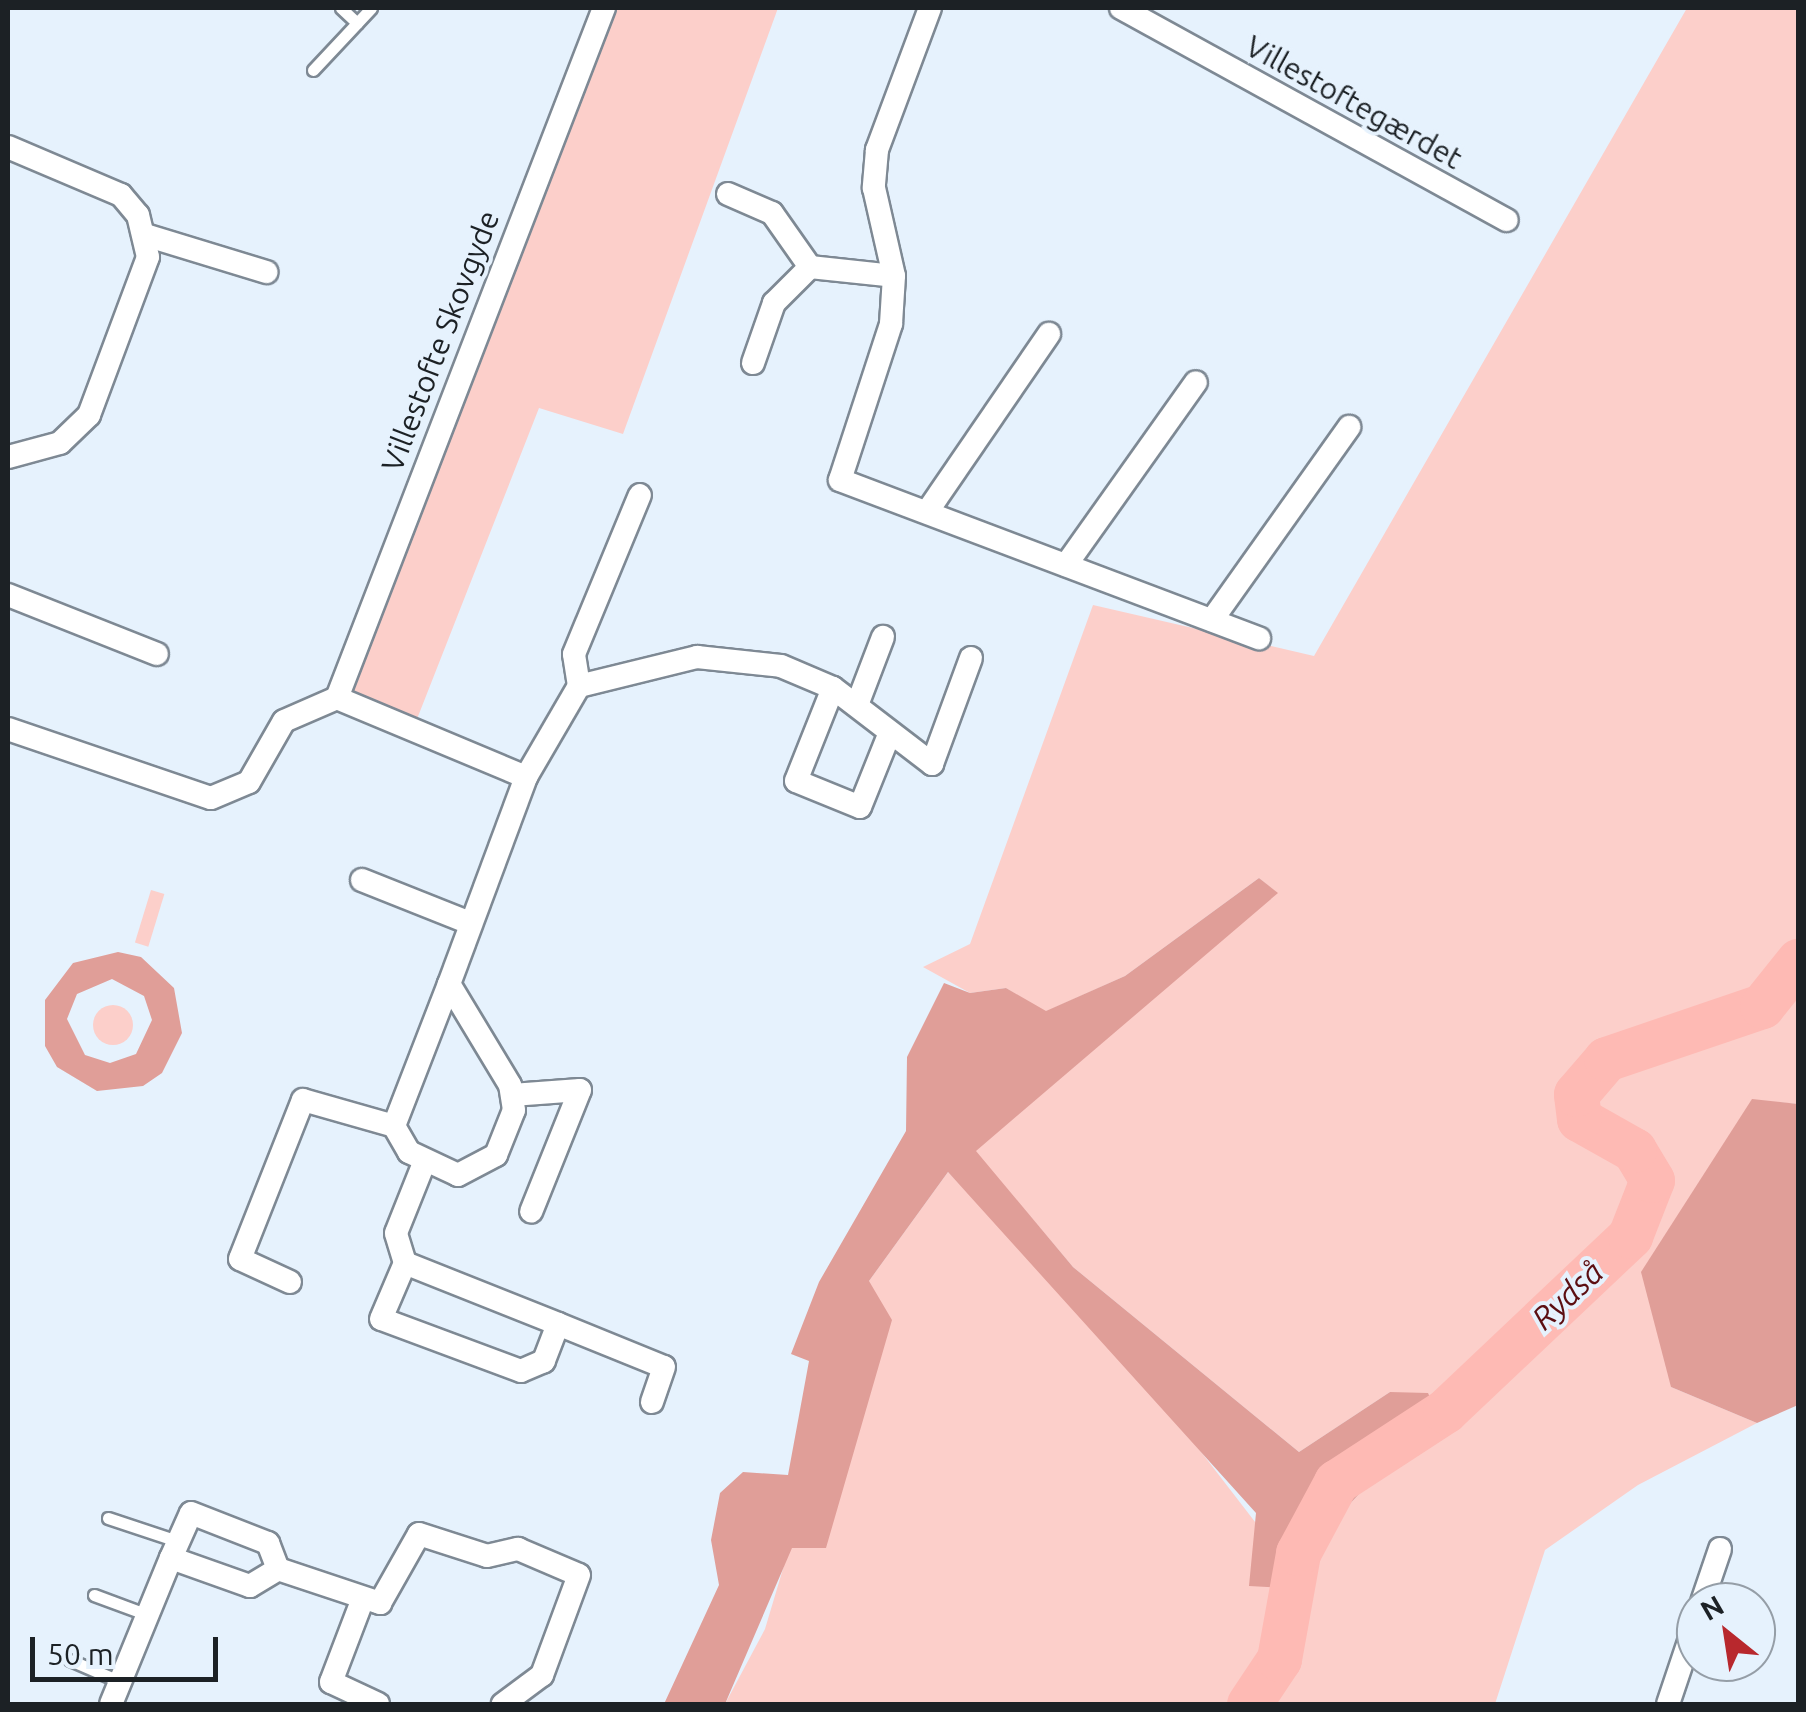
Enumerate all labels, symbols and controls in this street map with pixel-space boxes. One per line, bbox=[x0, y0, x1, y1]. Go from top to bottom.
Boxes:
street label: Villestoftegærdet bbox=[1240, 28, 1468, 176]
street label: Villestofte Skovgyde bbox=[374, 205, 506, 477]
water label: Rydså bbox=[1524, 1253, 1610, 1337]
north arrow bbox=[1676, 1582, 1776, 1682]
text: N bbox=[1695, 1589, 1729, 1626]
scale bar bbox=[35, 1617, 222, 1679]
text: 50 m bbox=[47, 1637, 114, 1671]

